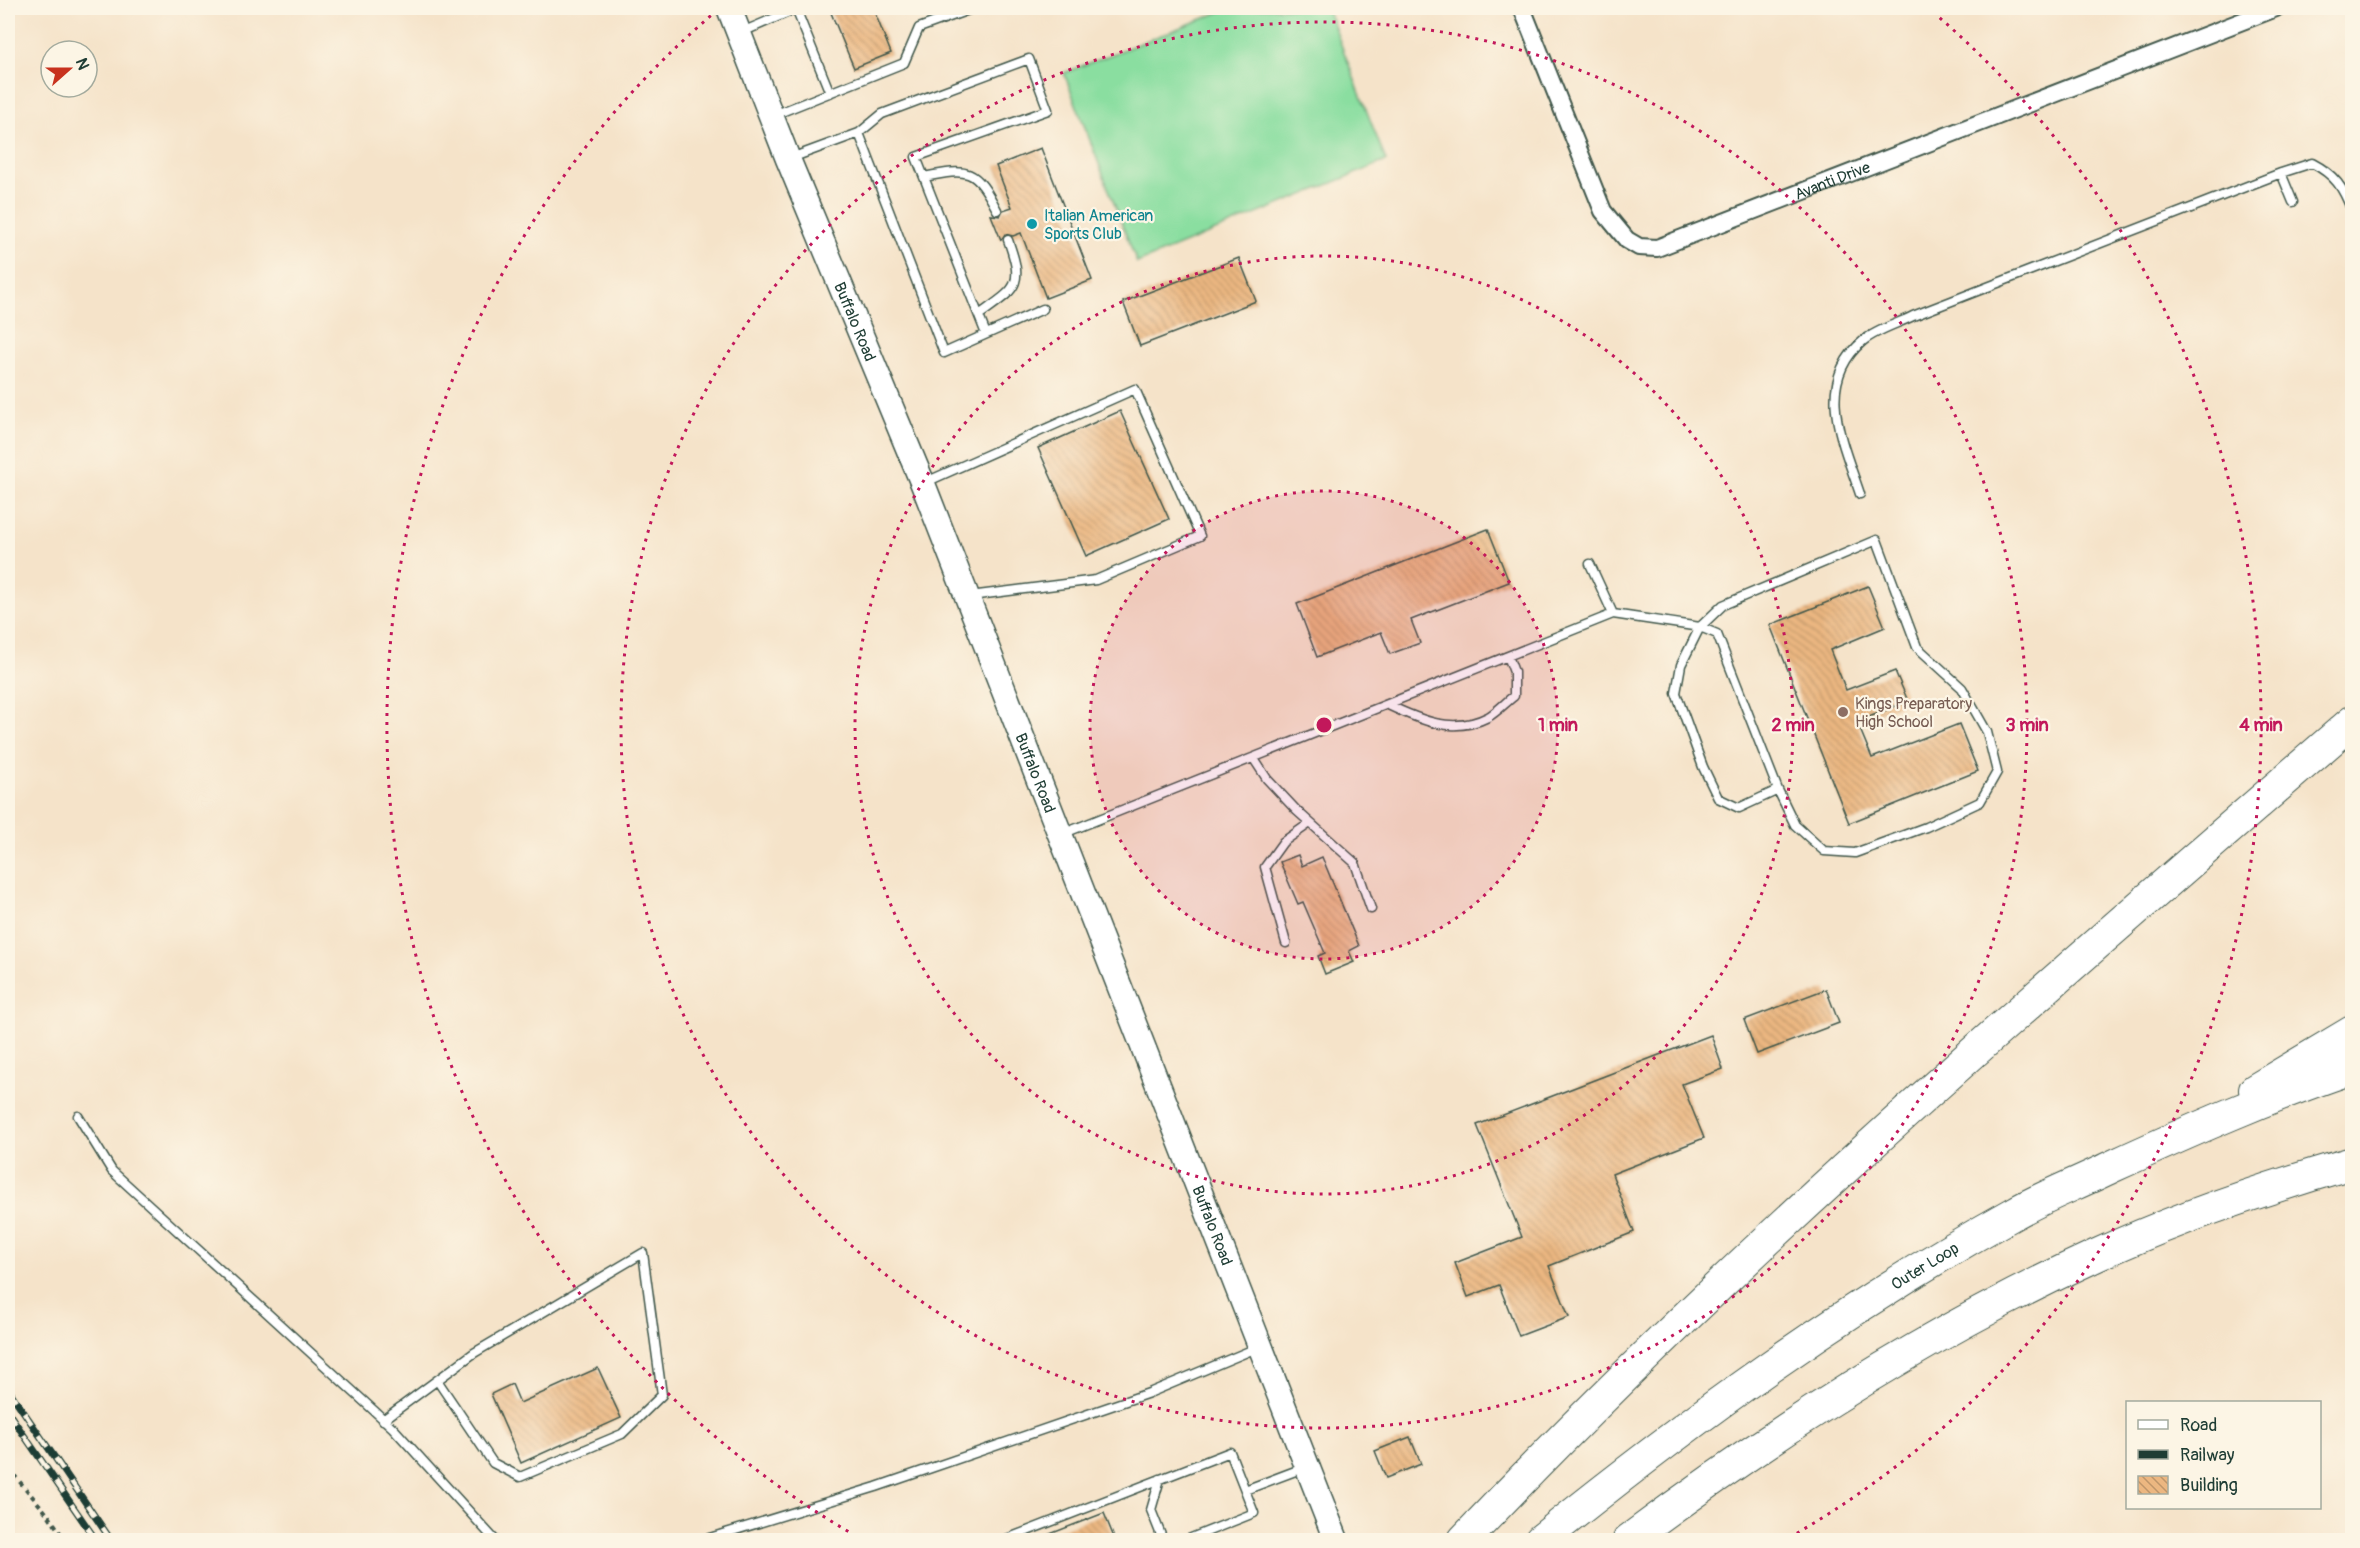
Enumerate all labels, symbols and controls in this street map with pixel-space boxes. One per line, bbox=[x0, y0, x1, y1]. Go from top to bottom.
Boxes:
north arrow bbox=[39, 39, 99, 99]
text: N bbox=[71, 55, 93, 73]
street label: Avanti Drive bbox=[1792, 157, 1873, 205]
place label: Italian American Sports Club bbox=[1044, 206, 1153, 244]
marker: Italian American Sports Club bbox=[1025, 217, 1039, 231]
street label: Buffalo Road bbox=[829, 279, 880, 364]
place label: Kings Preparatory High School bbox=[1855, 694, 1972, 732]
marker: Kings Preparatory High School bbox=[1836, 705, 1850, 719]
text: 1 min bbox=[1538, 714, 1578, 737]
text: 2 min bbox=[1771, 714, 1815, 737]
text: 3 min bbox=[2005, 714, 2049, 737]
text: 4 min bbox=[2239, 714, 2283, 737]
centre of rings bbox=[1314, 715, 1334, 735]
street label: Buffalo Road bbox=[1010, 730, 1060, 816]
street label: Buffalo Road bbox=[1187, 1183, 1237, 1268]
street label: Outer Loop bbox=[1888, 1238, 1963, 1295]
legend bbox=[2126, 1401, 2321, 1509]
text: Road bbox=[2180, 1414, 2217, 1437]
text: Railway bbox=[2180, 1444, 2235, 1467]
text: Building bbox=[2180, 1474, 2238, 1497]

